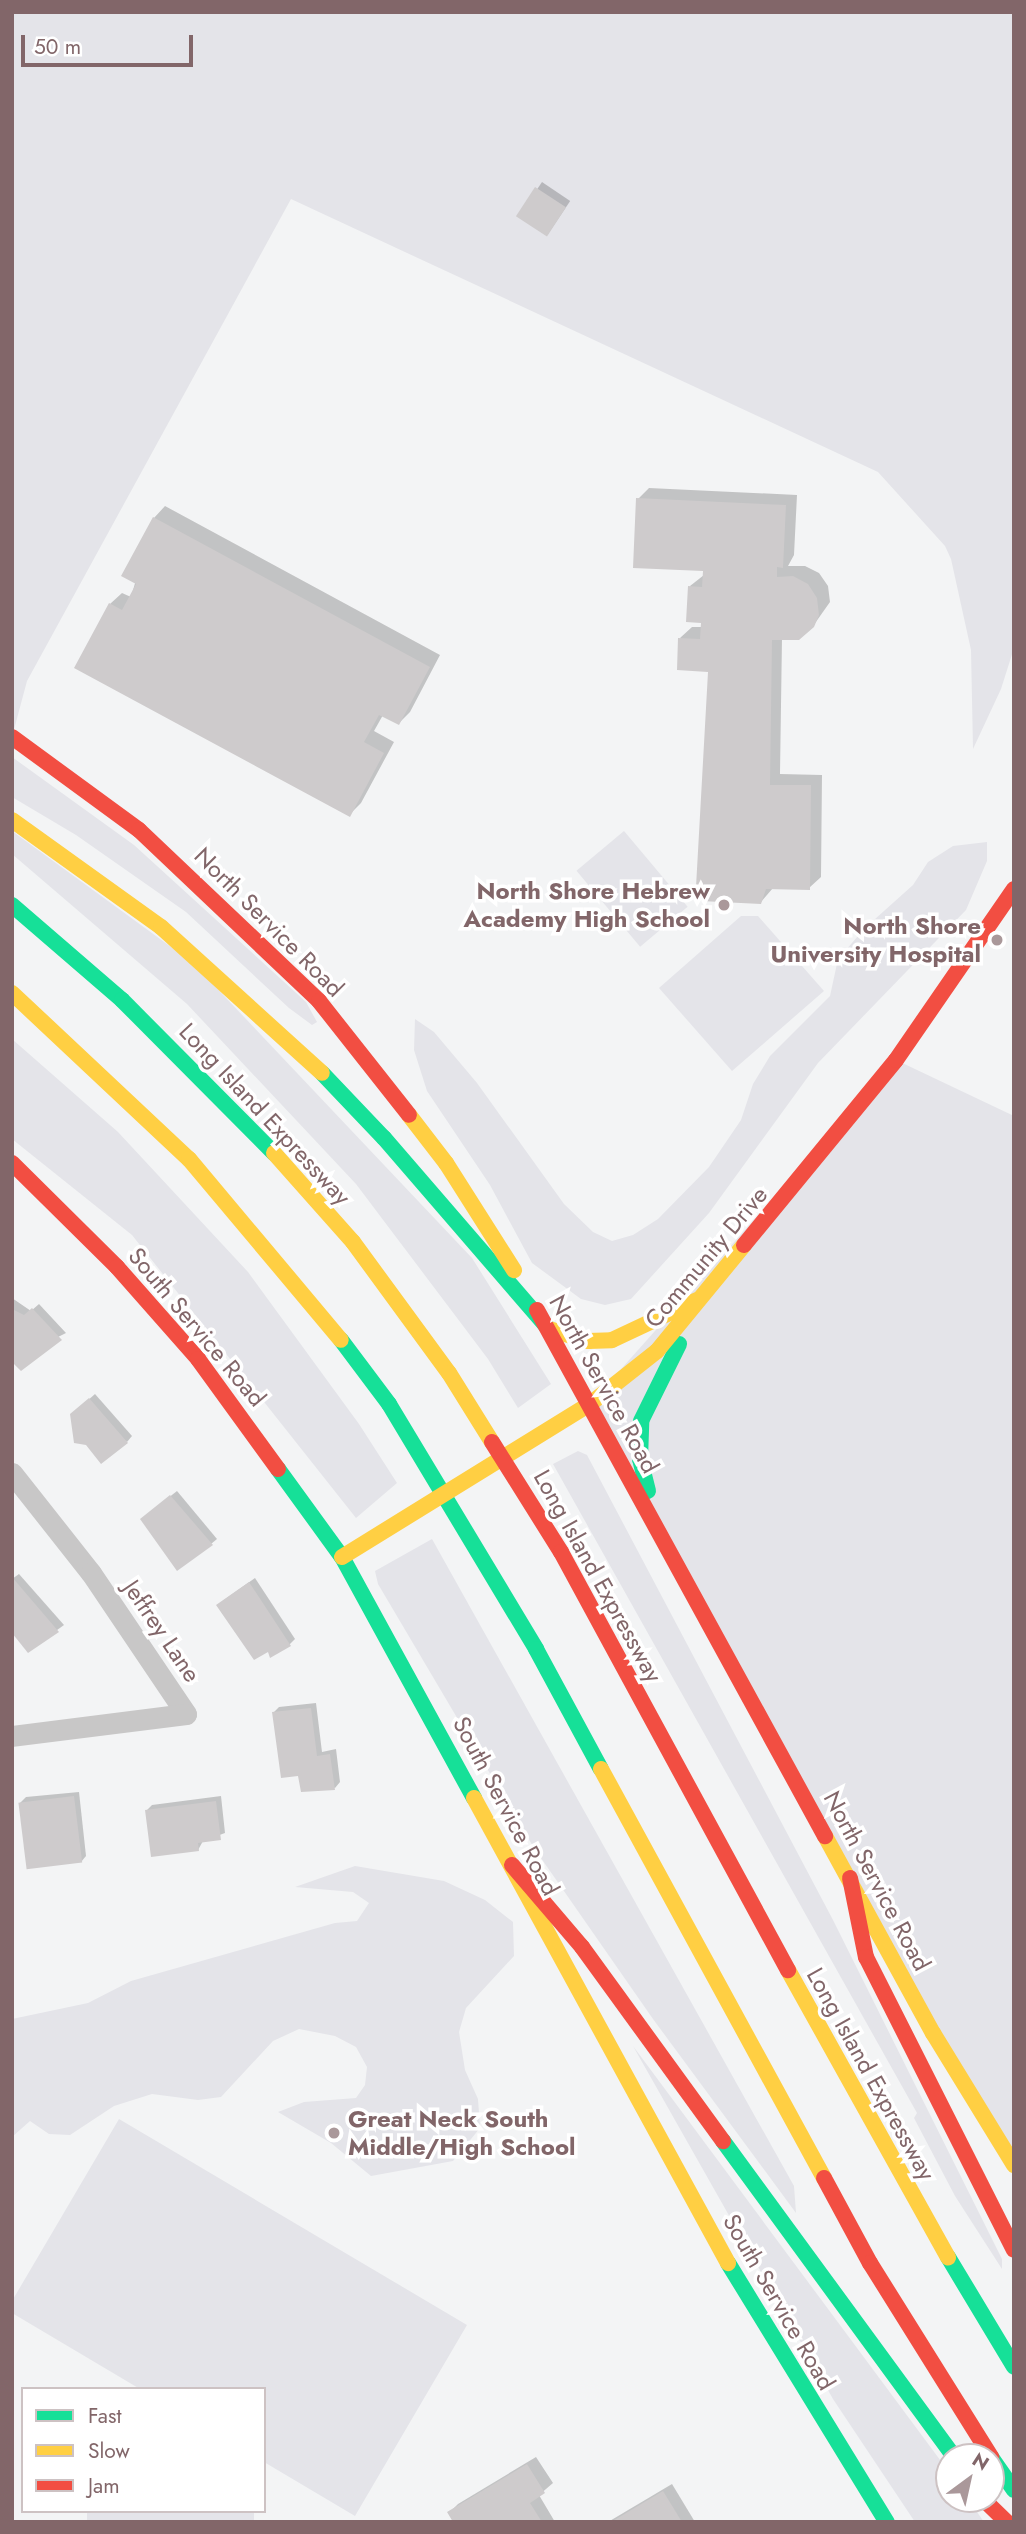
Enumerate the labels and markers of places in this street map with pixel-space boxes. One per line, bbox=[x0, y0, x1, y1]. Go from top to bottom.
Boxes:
place label: North Shore Hebrew Academy High School bbox=[463, 877, 710, 933]
marker: North Shore Hebrew Academy High School bbox=[716, 897, 732, 913]
place label: North Shore University Hospital bbox=[770, 912, 981, 968]
marker: North Shore University Hospital bbox=[987, 930, 1007, 950]
place label: Great Neck South Middle/High School bbox=[348, 2105, 576, 2161]
marker: Great Neck South Middle/High School bbox=[326, 2125, 342, 2141]

